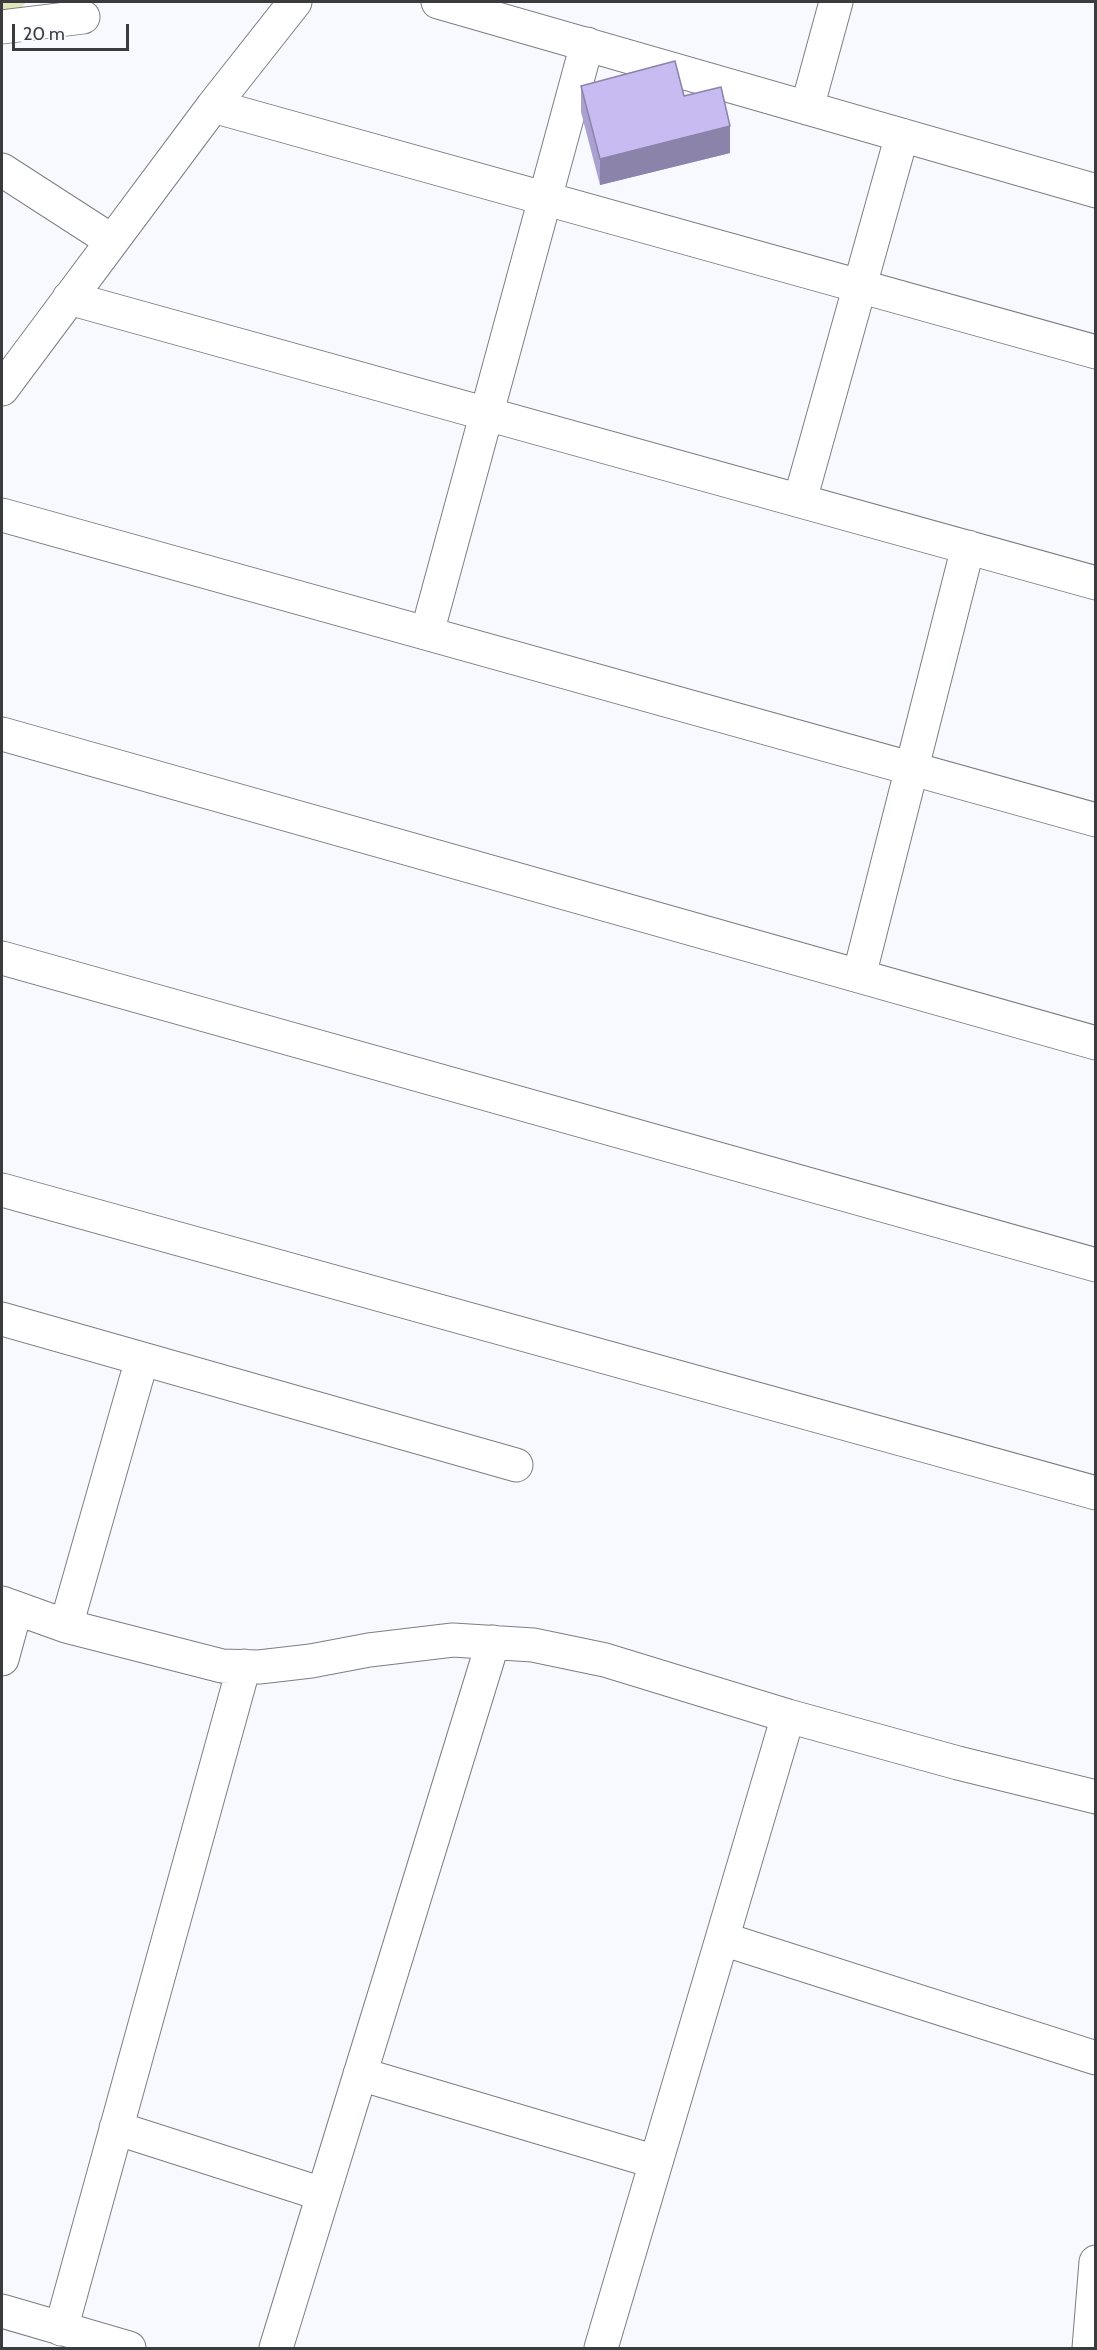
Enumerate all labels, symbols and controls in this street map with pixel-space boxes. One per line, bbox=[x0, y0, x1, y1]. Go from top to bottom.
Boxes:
scale bar bbox=[15, 12, 132, 50]
text: 20 m bbox=[23, 23, 65, 45]

